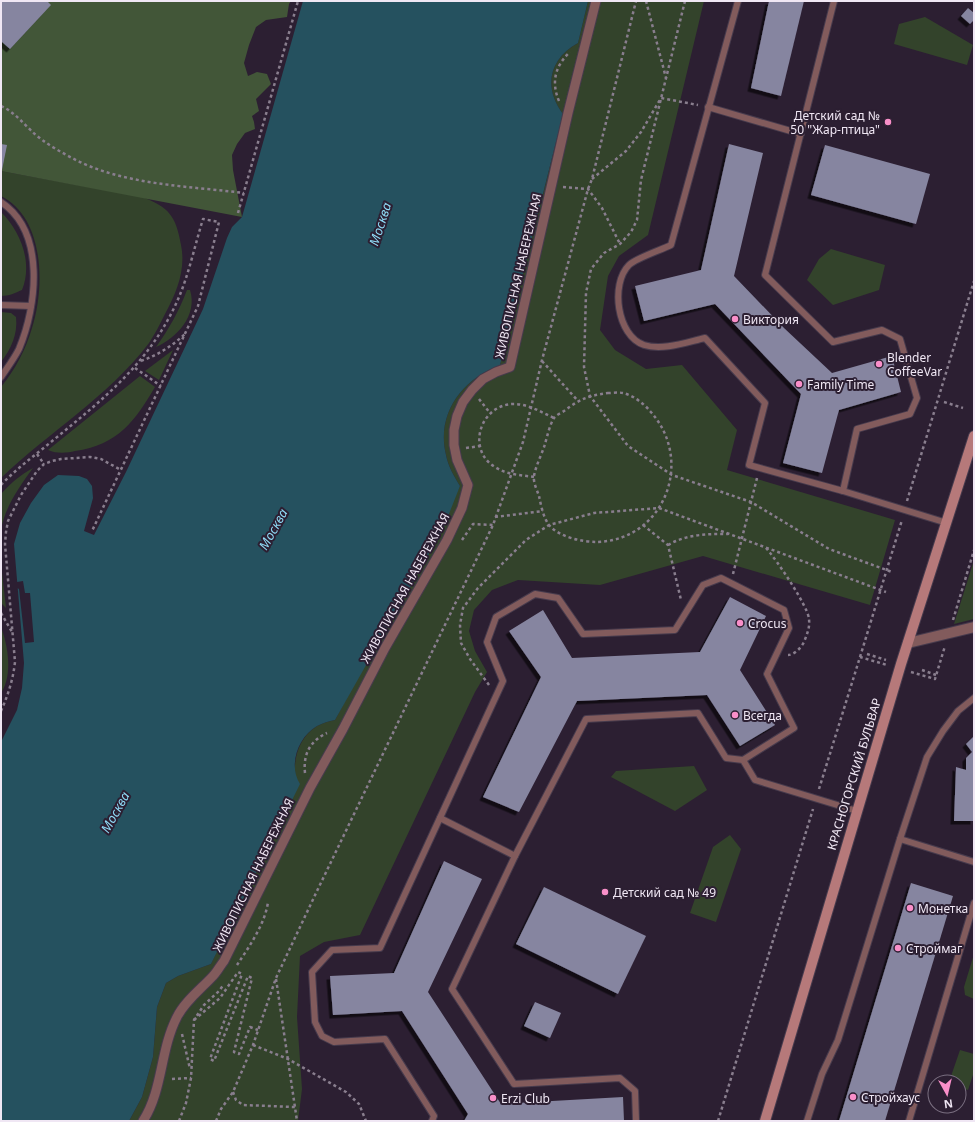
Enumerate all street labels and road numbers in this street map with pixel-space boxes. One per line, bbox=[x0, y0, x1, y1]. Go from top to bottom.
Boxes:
street label: ЖИВОПИСНАЯ НАБЕРЕЖНАЯ bbox=[491, 192, 545, 360]
street label: ЖИВОПИСНАЯ НАБЕРЕЖНАЯ bbox=[357, 510, 453, 666]
street label: КРАСНОГОРСКИЙ БУЛЬВАР bbox=[823, 696, 885, 852]
street label: ЖИВОПИСНАЯ НАБЕРЕЖНАЯ bbox=[208, 795, 298, 955]

